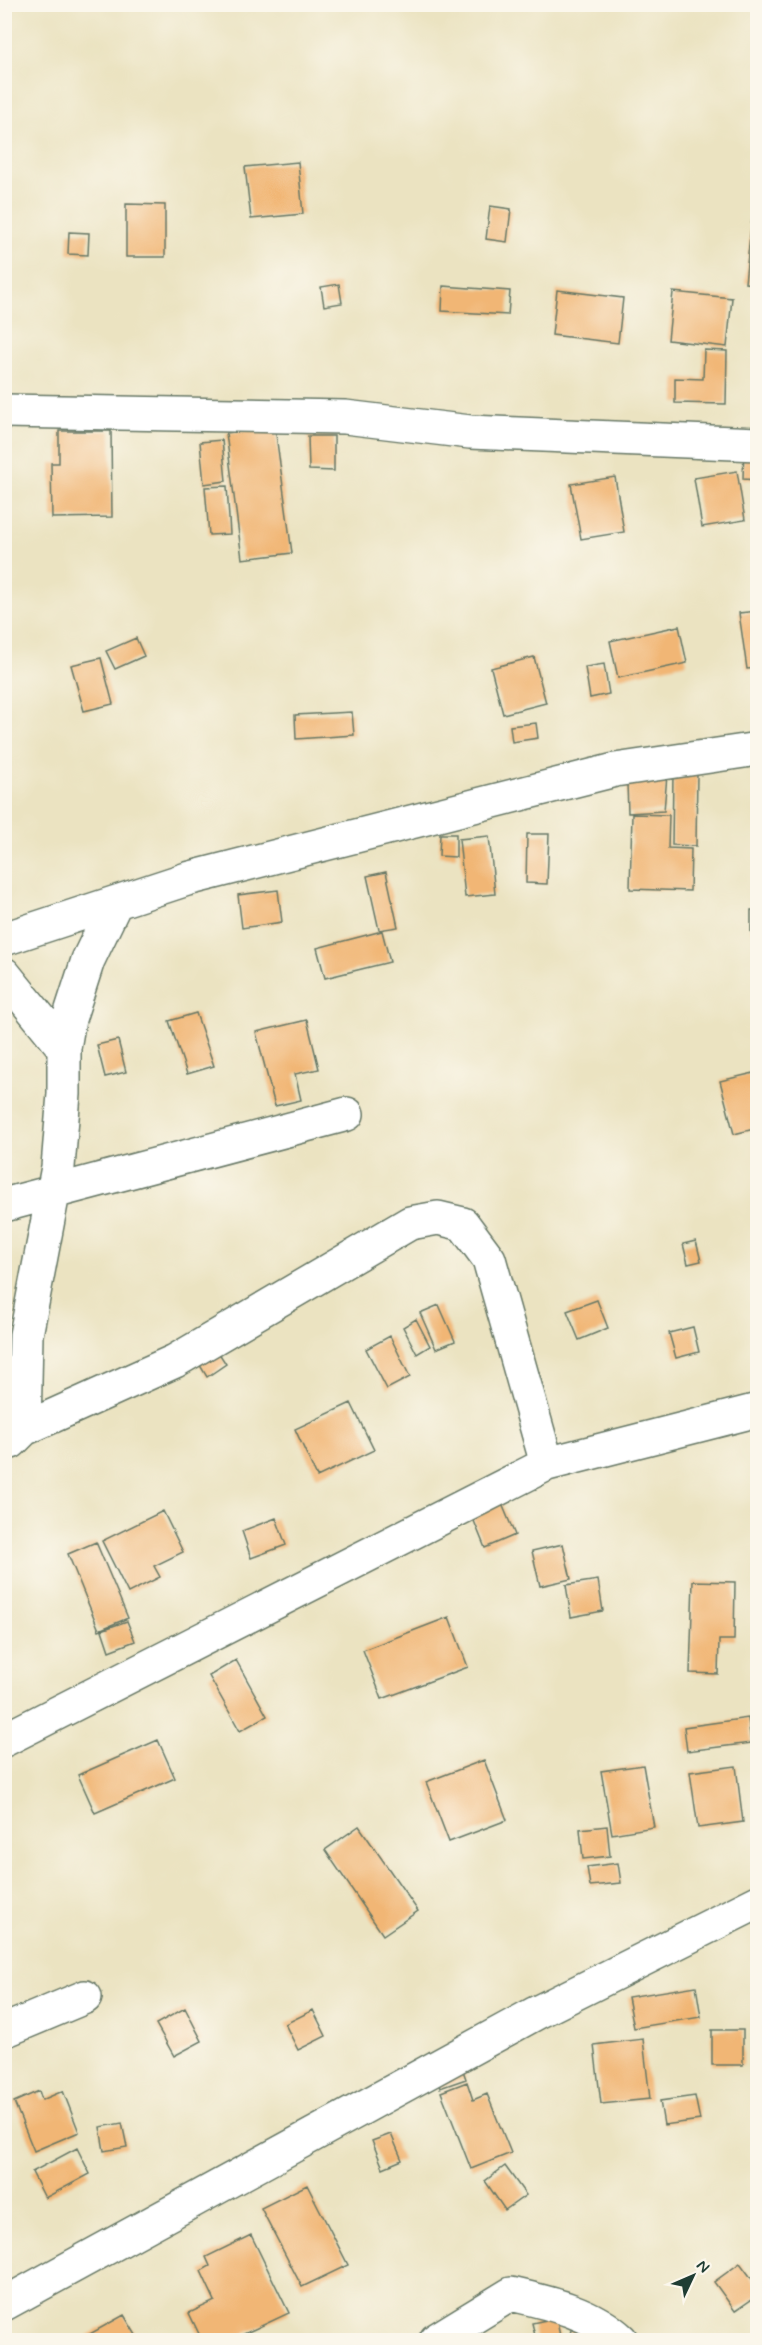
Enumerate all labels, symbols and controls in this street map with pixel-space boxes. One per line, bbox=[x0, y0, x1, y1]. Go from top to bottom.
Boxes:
north arrow bbox=[663, 2246, 723, 2306]
text: N bbox=[691, 2255, 714, 2278]

